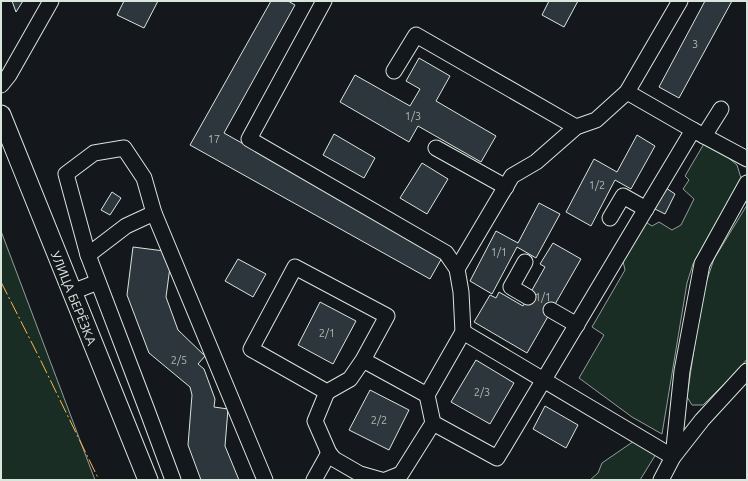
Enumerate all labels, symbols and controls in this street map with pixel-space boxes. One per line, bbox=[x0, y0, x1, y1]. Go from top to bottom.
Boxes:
house number: 3 bbox=[692, 38, 698, 50]
house number: 1/3 bbox=[405, 110, 421, 122]
house number: 17 bbox=[208, 133, 220, 145]
house number: 1/2 bbox=[589, 179, 605, 191]
house number: 1/1 bbox=[491, 246, 507, 258]
street label: УЛИЦА БЕРЁЗКА bbox=[49, 249, 100, 348]
house number: 1/1 bbox=[535, 291, 551, 303]
house number: 2/1 bbox=[319, 327, 335, 339]
house number: 2/5 bbox=[171, 354, 187, 366]
house number: 2/3 bbox=[474, 386, 490, 398]
house number: 2/2 bbox=[371, 414, 387, 426]

